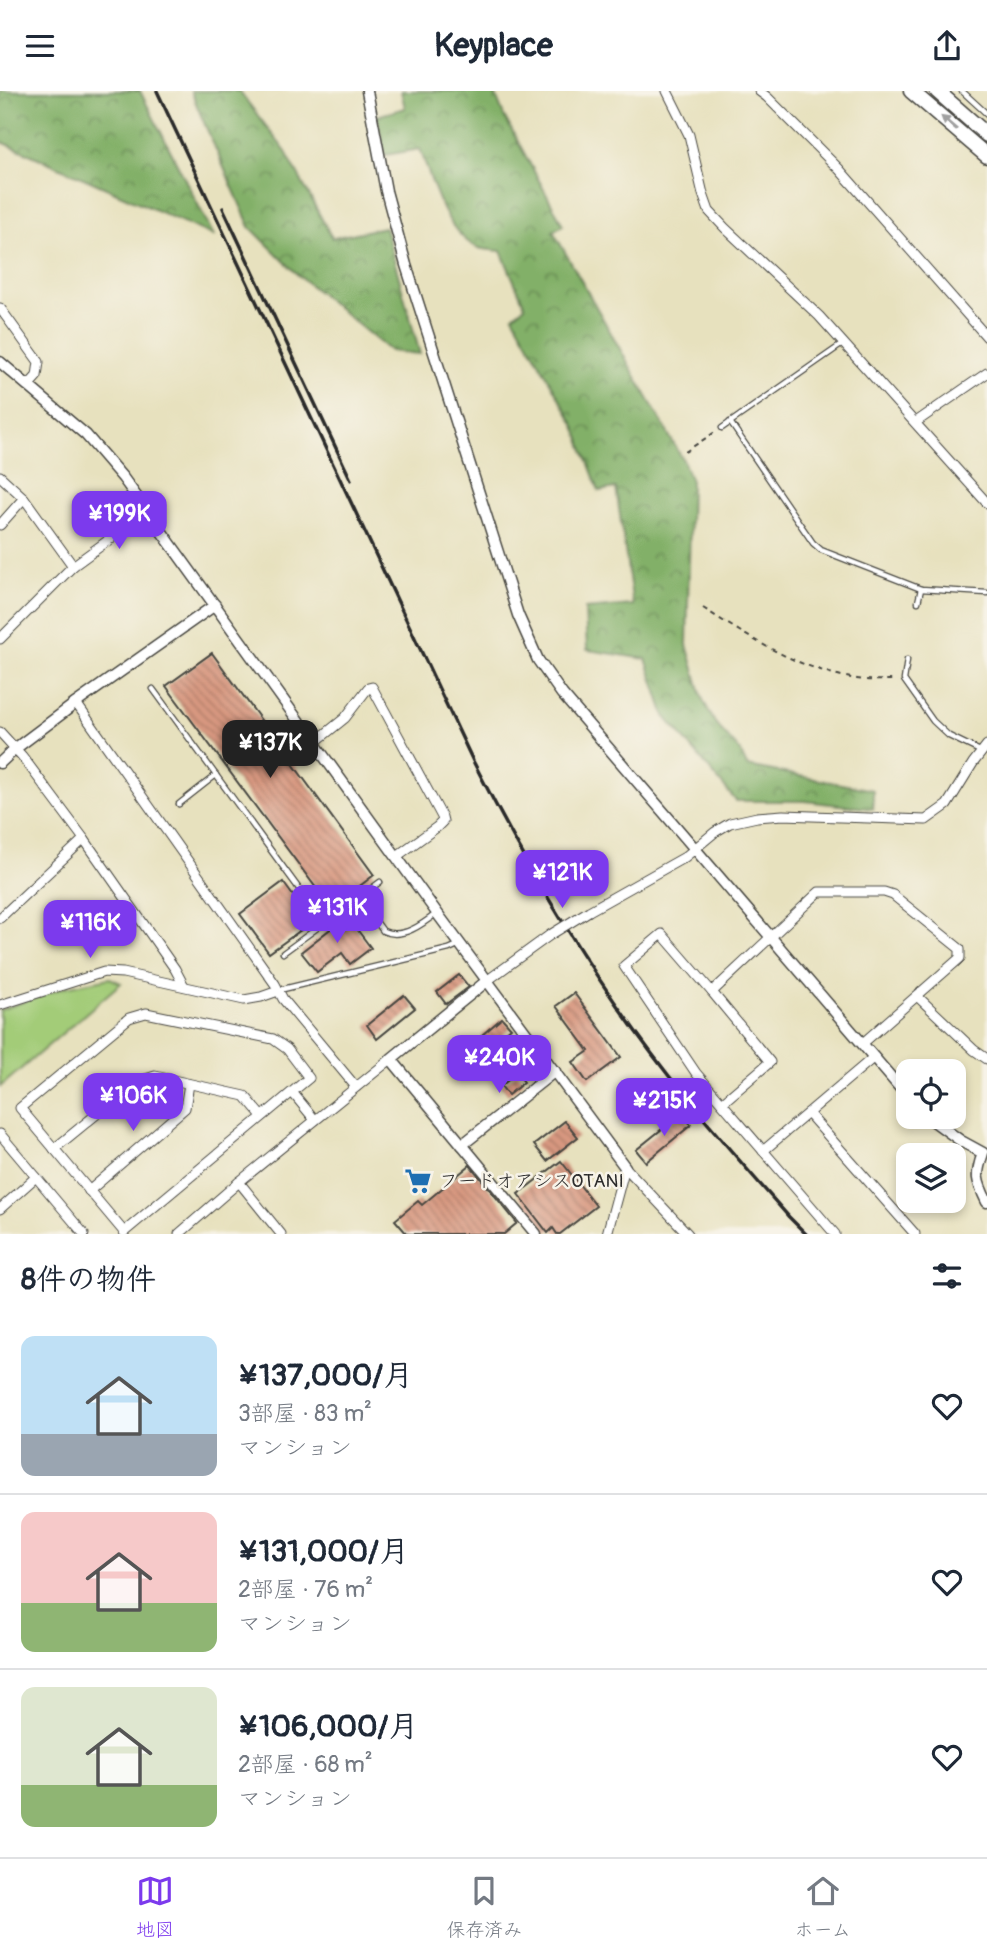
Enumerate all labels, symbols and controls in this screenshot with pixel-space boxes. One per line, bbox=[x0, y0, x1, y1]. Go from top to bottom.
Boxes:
text: Keyplace bbox=[434, 26, 553, 66]
icon: menu bbox=[21, 27, 59, 65]
icon: share bbox=[928, 27, 966, 65]
one-way arrow bbox=[940, 115, 958, 131]
pin: ¥199K bbox=[70, 491, 168, 551]
text: ¥199K bbox=[88, 499, 150, 528]
pin: ¥137K bbox=[221, 721, 319, 780]
text: ¥137K bbox=[238, 728, 302, 757]
pin: ¥121K bbox=[513, 851, 611, 910]
text: ¥121K bbox=[532, 858, 592, 887]
pin: ¥131K bbox=[288, 885, 386, 945]
text: ¥131K bbox=[307, 893, 367, 922]
pin: ¥116K bbox=[41, 901, 139, 960]
text: ¥116K bbox=[59, 908, 121, 937]
pin: ¥240K bbox=[450, 1035, 548, 1095]
text: ¥240K bbox=[463, 1043, 535, 1072]
map controls bbox=[896, 1059, 966, 1213]
button: locate bbox=[896, 1059, 966, 1129]
pin: ¥106K bbox=[84, 1073, 182, 1133]
pin: ¥215K bbox=[615, 1079, 713, 1138]
text: ¥106K bbox=[99, 1081, 167, 1110]
text: ¥215K bbox=[632, 1086, 696, 1115]
button: layers bbox=[896, 1143, 966, 1213]
supermarket icon: フードオアシスOTANI bbox=[403, 1166, 433, 1196]
place label: フードオアシスOTANI bbox=[439, 1169, 624, 1193]
icon: filters bbox=[928, 1257, 966, 1295]
text: 8件の物件 bbox=[21, 1261, 156, 1298]
text: ¥137,000/月 bbox=[238, 1357, 413, 1394]
icon: home bbox=[77, 1364, 161, 1448]
icon: heart bbox=[928, 1387, 966, 1425]
text: 3部屋 · 83 m² bbox=[238, 1399, 372, 1428]
text: マンション bbox=[238, 1433, 352, 1462]
text: ¥131,000/月 bbox=[238, 1533, 409, 1570]
icon: home bbox=[77, 1540, 161, 1624]
icon: heart bbox=[928, 1563, 966, 1601]
text: 2部屋 · 76 m² bbox=[238, 1575, 373, 1604]
text: マンション bbox=[238, 1609, 352, 1638]
text: ¥106,000/月 bbox=[238, 1708, 418, 1745]
icon: home bbox=[77, 1715, 161, 1799]
icon: heart bbox=[928, 1738, 966, 1776]
text: 2部屋 · 68 m² bbox=[238, 1750, 373, 1779]
text: マンション bbox=[238, 1784, 352, 1813]
tab: 地図 bbox=[136, 1872, 174, 1942]
tab: 保存済み bbox=[446, 1872, 522, 1942]
tab: ホーム bbox=[795, 1872, 851, 1942]

